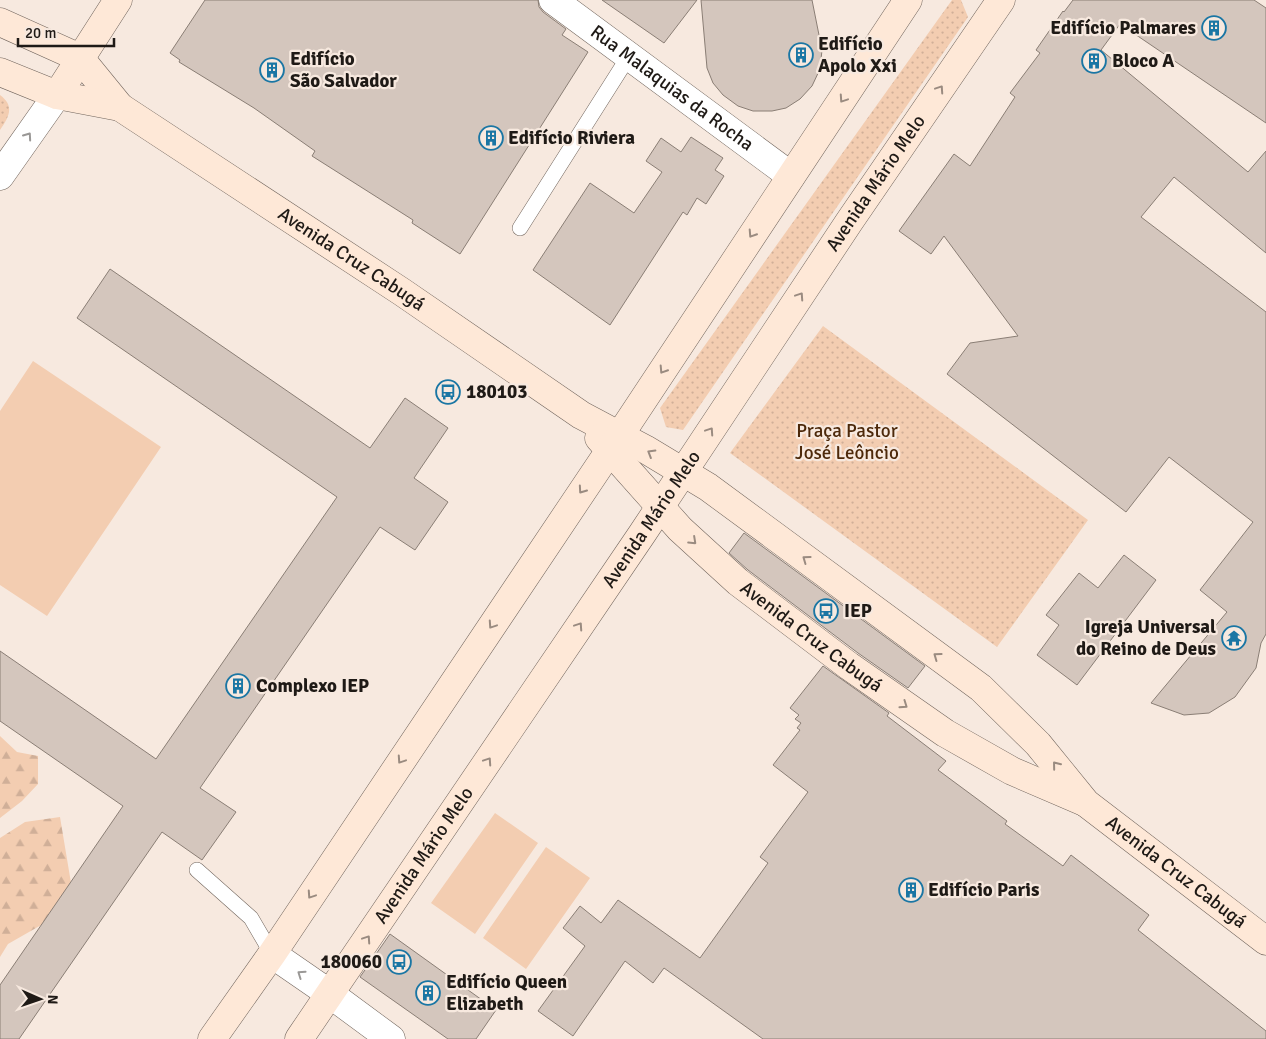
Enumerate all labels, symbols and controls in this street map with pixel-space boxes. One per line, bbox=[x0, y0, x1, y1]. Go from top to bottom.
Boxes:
scale bar bbox=[18, 15, 114, 47]
building icon: Edifício Palmares bbox=[1201, 15, 1227, 41]
place label: Edifício Palmares bbox=[1050, 16, 1196, 40]
street label: Rua Malaquias da Rocha bbox=[586, 20, 758, 156]
text: 20 m bbox=[25, 24, 56, 42]
place label: Edifício Apolo Xxi bbox=[818, 32, 897, 78]
building icon: Edifício Apolo Xxi bbox=[788, 42, 814, 68]
place label: Edifício São Salvador bbox=[290, 47, 397, 93]
building icon: Bloco A bbox=[1081, 48, 1107, 74]
place label: Bloco A bbox=[1112, 49, 1174, 73]
building icon: Edifício São Salvador bbox=[259, 57, 285, 83]
one-way arrow bbox=[934, 85, 943, 95]
one-way arrow bbox=[839, 93, 849, 102]
street label: Avenida Mário Melo bbox=[821, 110, 931, 256]
building icon: Edifício Riviera bbox=[478, 125, 504, 151]
place label: Edifício Riviera bbox=[508, 126, 635, 150]
one-way arrow bbox=[22, 132, 31, 142]
street label: Avenida Cruz Cabugá bbox=[273, 202, 430, 316]
one-way arrow bbox=[749, 229, 759, 238]
one-way arrow bbox=[794, 292, 803, 302]
one-way arrow bbox=[660, 364, 669, 373]
bus stop icon: 180103 bbox=[435, 379, 461, 405]
place label: 180103 bbox=[466, 380, 528, 404]
park label: Praça Pastor José Leôncio bbox=[795, 419, 899, 465]
one-way arrow bbox=[703, 428, 713, 437]
street label: Avenida Mário Melo bbox=[597, 446, 706, 593]
one-way arrow bbox=[648, 450, 657, 460]
one-way arrow bbox=[579, 484, 588, 494]
one-way arrow bbox=[687, 535, 696, 544]
one-way arrow bbox=[802, 556, 812, 565]
street label: Avenida Cruz Cabugá bbox=[735, 576, 887, 698]
bus stop icon: IEP bbox=[813, 598, 839, 624]
place label: IEP bbox=[844, 599, 872, 623]
place label: Igreja Universal do Reino de Deus bbox=[1076, 615, 1216, 661]
one-way arrow bbox=[489, 619, 498, 629]
one-way arrow bbox=[573, 623, 582, 632]
temple icon: Igreja Universal do Reino de Deus bbox=[1221, 625, 1247, 651]
one-way arrow bbox=[934, 653, 943, 661]
building icon: Complexo IEP bbox=[225, 673, 251, 699]
place label: Complexo IEP bbox=[256, 674, 369, 698]
one-way arrow bbox=[898, 699, 908, 708]
one-way arrow bbox=[398, 755, 408, 764]
one-way arrow bbox=[482, 757, 491, 767]
one-way arrow bbox=[1053, 762, 1061, 771]
street label: Avenida Mário Melo bbox=[369, 782, 479, 928]
street label: Avenida Cruz Cabugá bbox=[1101, 810, 1251, 934]
building icon: Edifício Paris bbox=[898, 877, 924, 903]
place label: Edifício Paris bbox=[928, 878, 1039, 902]
one-way arrow bbox=[308, 889, 317, 899]
one-way arrow bbox=[361, 935, 370, 945]
bus stop icon: 180060 bbox=[386, 949, 412, 975]
place label: 180060 bbox=[320, 950, 382, 974]
place label: Edifício Queen Elizabeth bbox=[446, 970, 567, 1016]
one-way arrow bbox=[297, 971, 307, 980]
north arrow bbox=[15, 974, 65, 1024]
building icon: Edifício Queen Elizabeth bbox=[415, 980, 441, 1006]
text: N bbox=[44, 994, 61, 1005]

